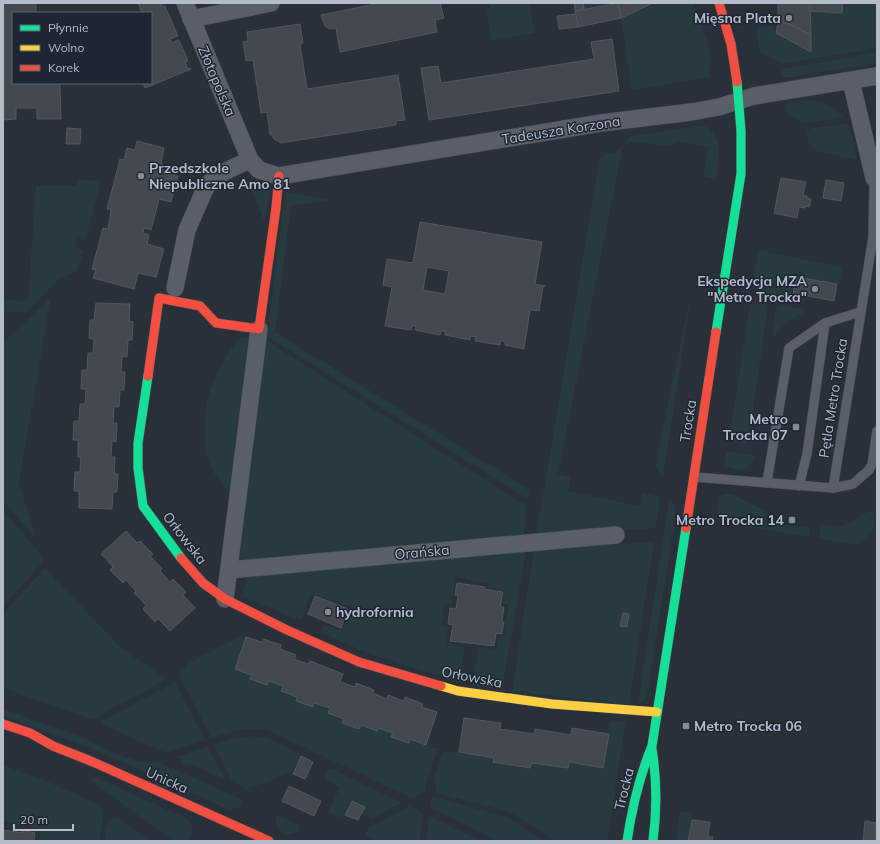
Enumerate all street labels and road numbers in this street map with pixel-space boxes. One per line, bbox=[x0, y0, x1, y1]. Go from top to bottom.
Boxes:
street label: Złotopolska bbox=[194, 43, 240, 119]
street label: Tadeusza Korzona bbox=[501, 112, 621, 148]
street label: Pętla Metro Trocka bbox=[815, 337, 851, 459]
street label: Trocka bbox=[676, 398, 700, 444]
street label: Orłowska bbox=[159, 508, 211, 568]
street label: Orańska bbox=[394, 541, 450, 563]
street label: Orłowska bbox=[440, 662, 504, 692]
street label: Unicka bbox=[143, 763, 191, 797]
street label: Trocka bbox=[610, 766, 638, 812]

